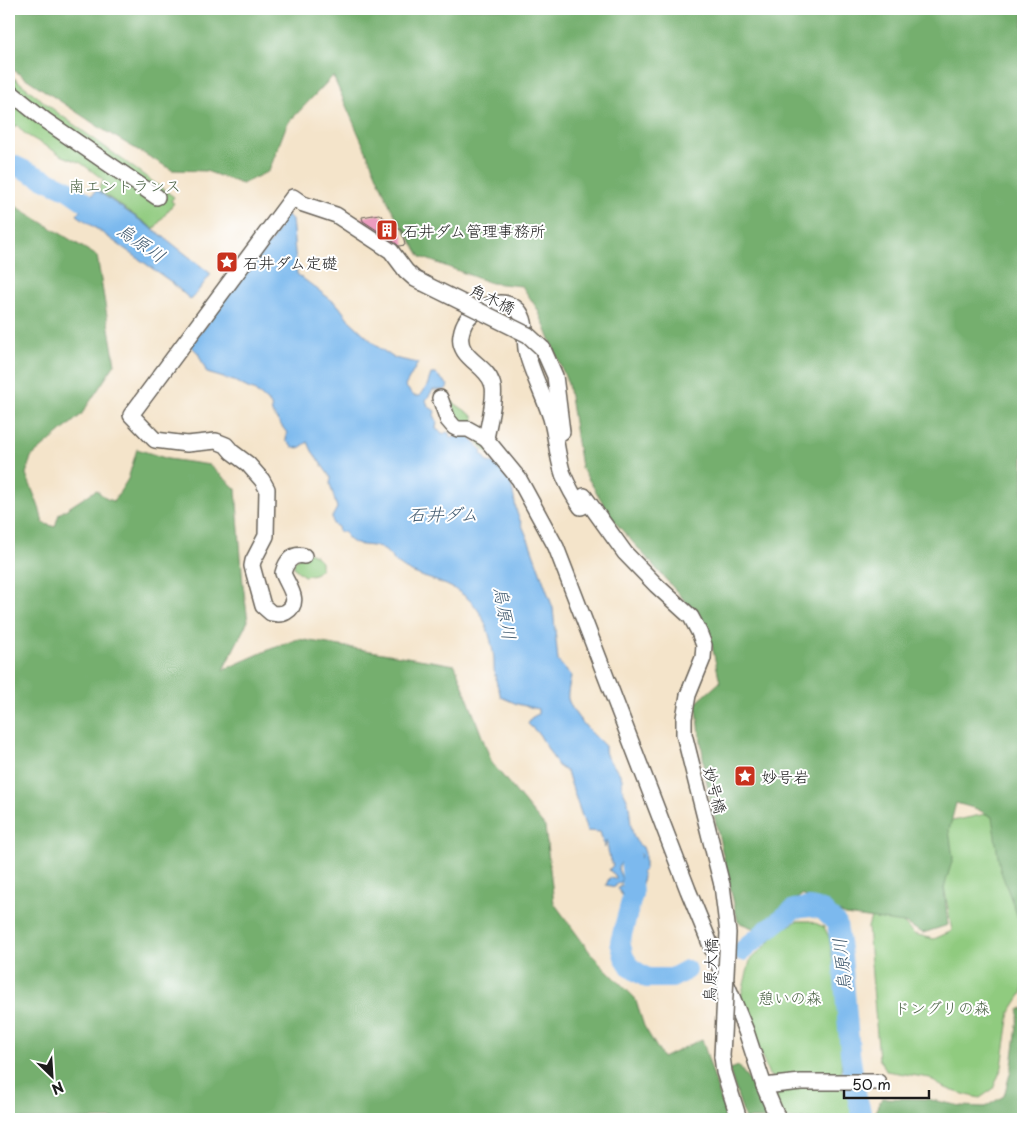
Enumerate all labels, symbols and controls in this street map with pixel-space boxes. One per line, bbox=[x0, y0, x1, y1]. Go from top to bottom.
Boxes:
park label: 南エントランス bbox=[69, 173, 181, 197]
water label: 烏原川 bbox=[112, 215, 172, 269]
building icon: 石井ダム管理事務所 bbox=[375, 218, 399, 242]
place label: 石井ダム管理事務所 bbox=[403, 218, 546, 242]
place icon: 石井ダム定礎 bbox=[215, 250, 239, 274]
place label: 石井ダム定礎 bbox=[243, 250, 338, 274]
street label: 角木橋 bbox=[466, 277, 520, 319]
water label: 石井ダム bbox=[408, 500, 478, 527]
water label: 烏原川 bbox=[488, 584, 524, 642]
street label: 妙号橋 bbox=[698, 764, 734, 816]
place icon: 妙号岩 bbox=[733, 764, 757, 788]
place label: 妙号岩 bbox=[761, 764, 809, 788]
water label: 烏原川 bbox=[825, 937, 857, 993]
street label: 烏原大橋 bbox=[696, 938, 722, 1002]
park label: 憩いの森 bbox=[758, 985, 822, 1009]
park label: ドングリの森 bbox=[894, 995, 990, 1019]
north arrow bbox=[28, 1050, 78, 1100]
scale bar bbox=[844, 1068, 930, 1100]
text: 50 m bbox=[852, 1072, 891, 1095]
text: N bbox=[48, 1076, 67, 1100]

